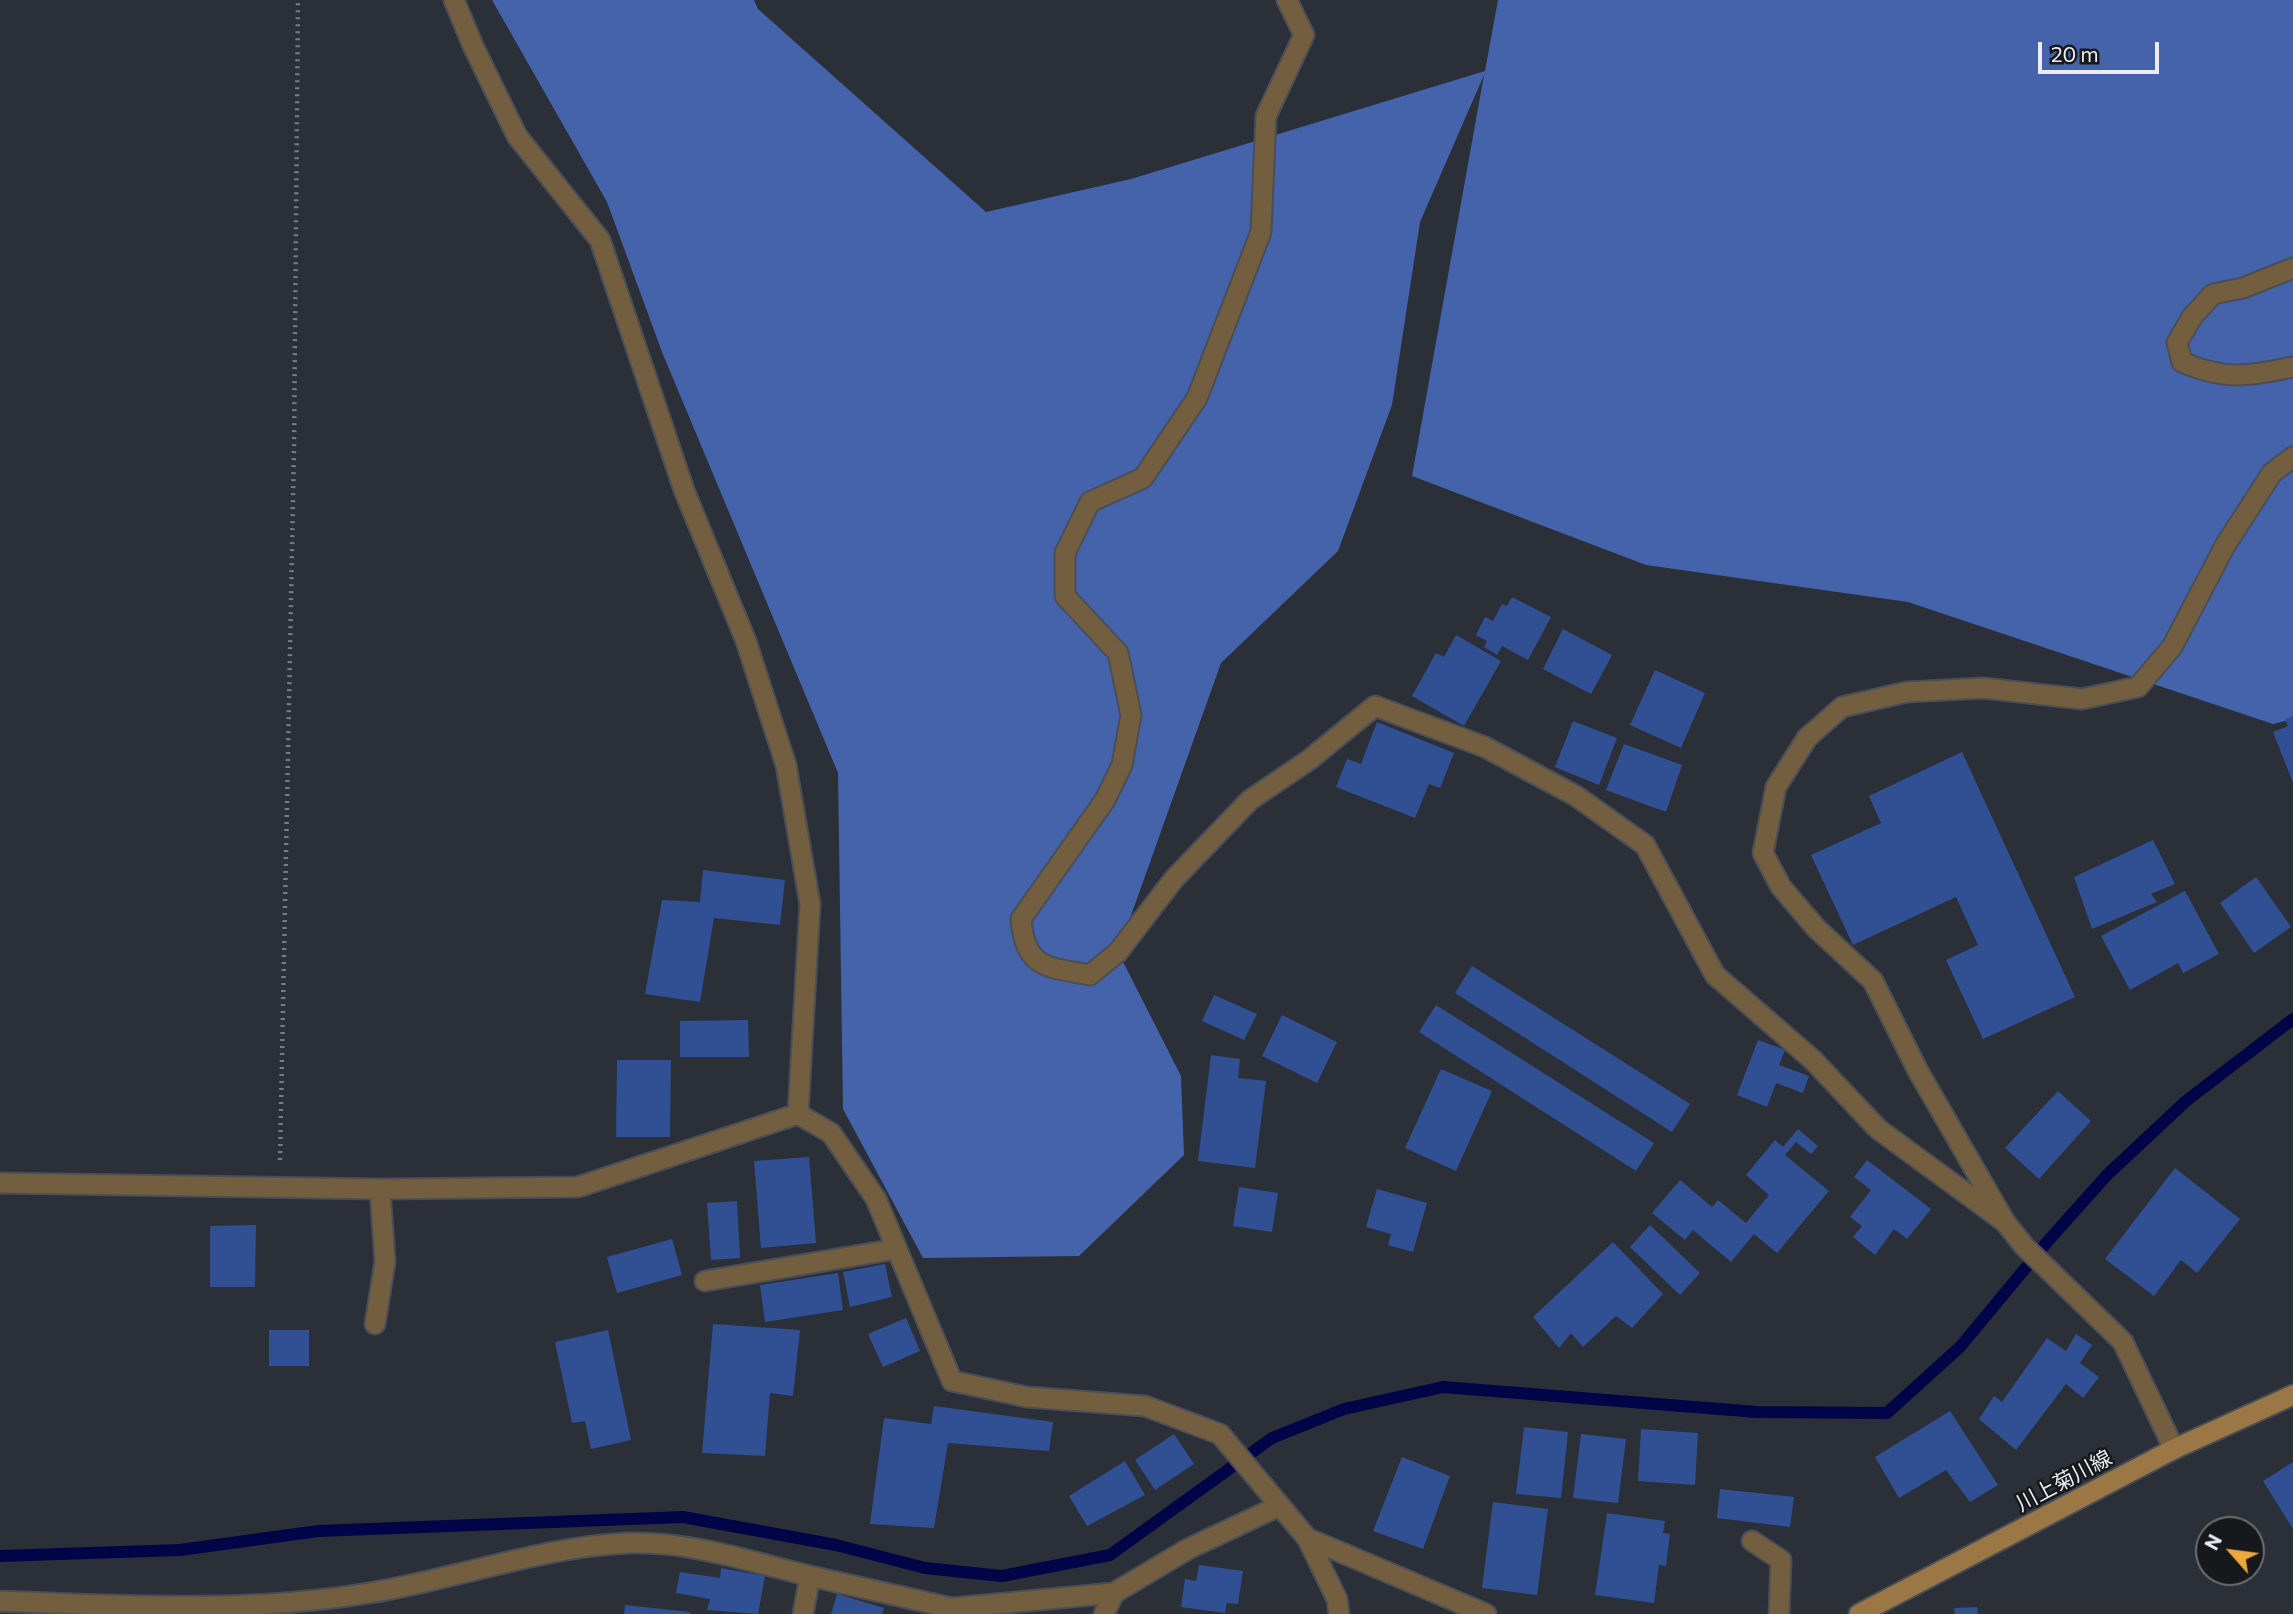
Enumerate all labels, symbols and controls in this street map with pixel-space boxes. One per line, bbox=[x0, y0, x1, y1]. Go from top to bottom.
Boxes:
scale bar bbox=[2041, 28, 2162, 72]
text: 20 m bbox=[2051, 41, 2099, 66]
street label: 川上菊川線 bbox=[2012, 1445, 2116, 1517]
north arrow bbox=[2195, 1516, 2265, 1586]
text: N bbox=[2199, 1530, 2226, 1554]

